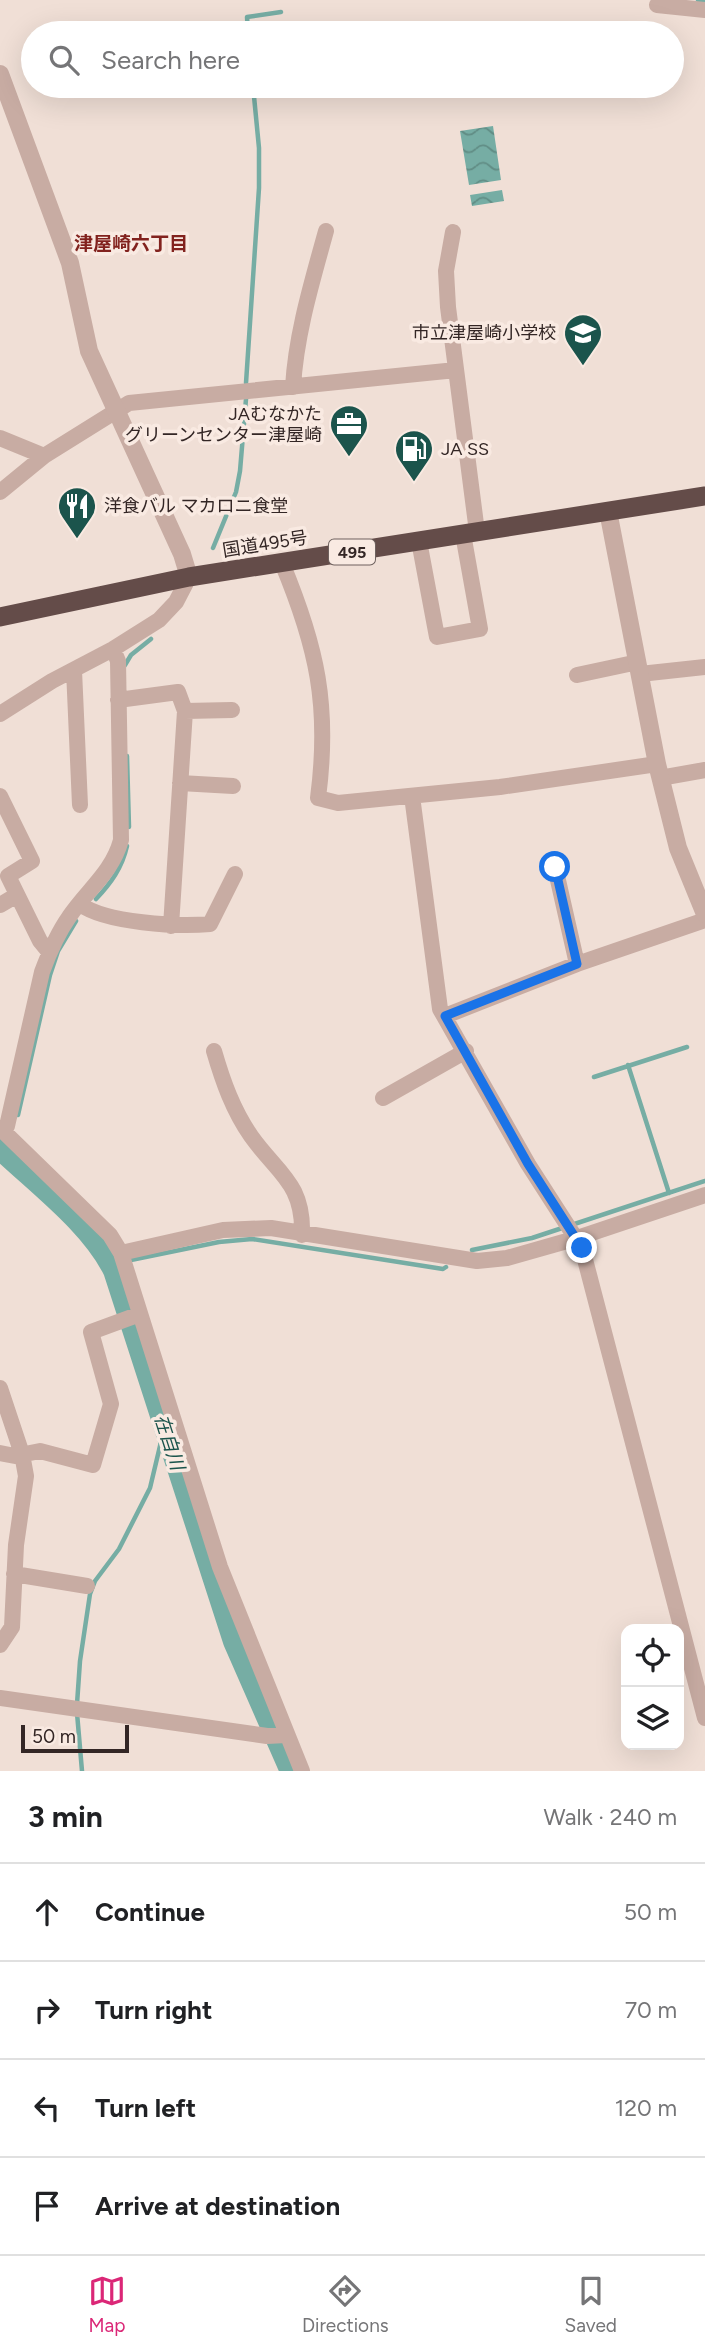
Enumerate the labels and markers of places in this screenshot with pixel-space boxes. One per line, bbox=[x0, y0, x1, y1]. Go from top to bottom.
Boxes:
school or university icon: 市立津屋崎小学校 bbox=[562, 312, 604, 367]
place label: 市立津屋崎小学校 bbox=[412, 322, 556, 344]
place label: JAむなかた グリーンセンター津屋崎 bbox=[125, 403, 322, 446]
office icon: JAむなかた グリーンセンター津屋崎 bbox=[328, 403, 370, 458]
fuel station icon: JA SS bbox=[393, 428, 435, 483]
place label: JA SS bbox=[441, 438, 489, 460]
restaurant icon: 洋食バル マカロニ食堂 bbox=[56, 485, 98, 540]
place label: 洋食バル マカロニ食堂 bbox=[104, 495, 288, 517]

